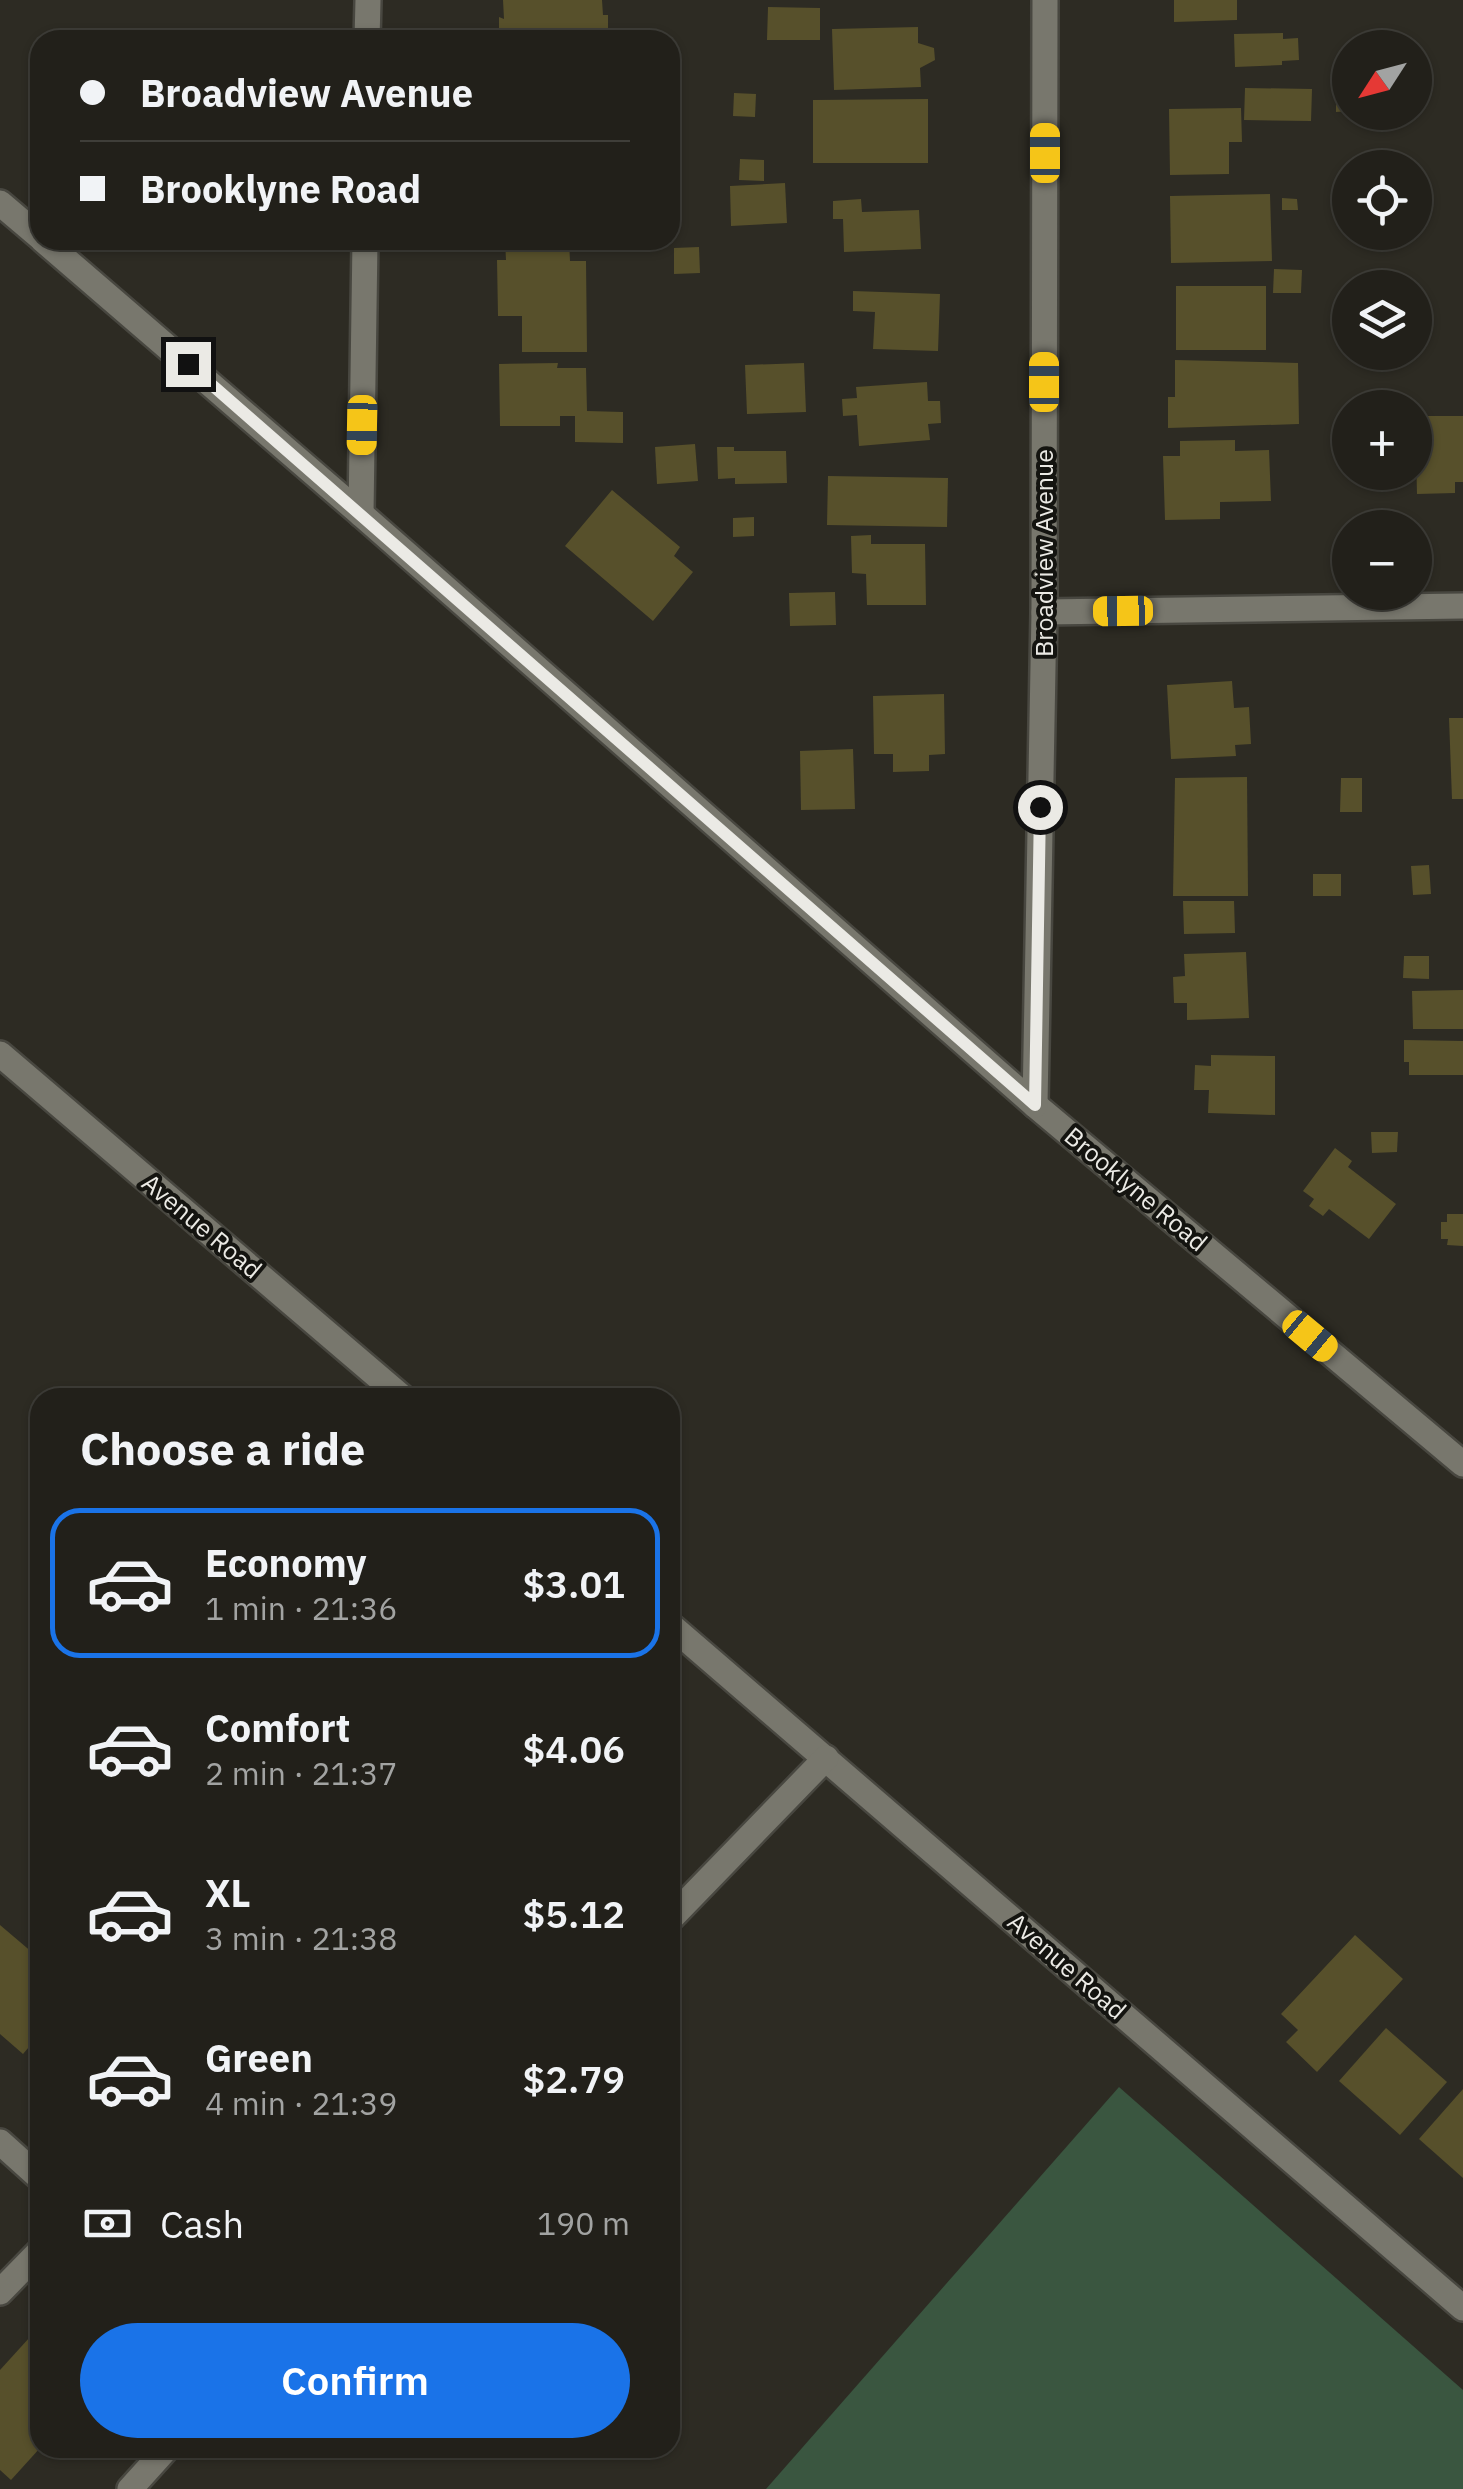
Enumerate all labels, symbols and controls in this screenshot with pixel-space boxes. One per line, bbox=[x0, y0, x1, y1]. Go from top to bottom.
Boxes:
north arrow bbox=[1332, 30, 1432, 130]
map controls bbox=[1332, 30, 1432, 610]
text: Broadview Avenue bbox=[140, 68, 473, 117]
car bbox=[1030, 123, 1060, 183]
button: locate bbox=[1332, 150, 1432, 250]
text: Brooklyne Road bbox=[140, 164, 421, 213]
button: layers bbox=[1332, 270, 1432, 370]
route end bbox=[166, 342, 211, 387]
car bbox=[1029, 352, 1059, 412]
button: + bbox=[1332, 390, 1432, 490]
car bbox=[346, 395, 378, 455]
street label: Broadview Avenue bbox=[1027, 449, 1060, 657]
button: − bbox=[1332, 510, 1432, 610]
car bbox=[1093, 595, 1153, 627]
route start bbox=[1018, 785, 1063, 830]
street label: Brooklyne Road bbox=[1058, 1119, 1215, 1258]
street label: Avenue Road bbox=[135, 1166, 269, 1285]
car bbox=[1277, 1305, 1343, 1367]
text: Choose a ride bbox=[80, 1419, 365, 1477]
icon: car bbox=[85, 1538, 175, 1628]
text: Economy bbox=[205, 1538, 367, 1587]
text: $3.01 bbox=[522, 1559, 625, 1608]
text: 1 min · 21:36 bbox=[205, 1587, 398, 1629]
icon: car bbox=[85, 1703, 175, 1793]
text: Comfort bbox=[205, 1703, 350, 1752]
text: $4.06 bbox=[522, 1724, 625, 1773]
text: 2 min · 21:37 bbox=[205, 1752, 398, 1794]
icon: car bbox=[85, 1868, 175, 1958]
text: XL bbox=[205, 1868, 251, 1917]
text: $5.12 bbox=[522, 1889, 625, 1938]
street label: Avenue Road bbox=[1001, 1905, 1134, 2026]
text: 3 min · 21:38 bbox=[205, 1917, 398, 1959]
icon: car bbox=[85, 2033, 175, 2123]
text: Green bbox=[205, 2033, 313, 2082]
text: $2.79 bbox=[522, 2054, 625, 2103]
text: 4 min · 21:39 bbox=[205, 2082, 398, 2124]
icon: cash bbox=[80, 2196, 135, 2251]
text: Cash bbox=[160, 2199, 244, 2248]
text: 190 m bbox=[537, 2202, 630, 2244]
button: Confirm bbox=[80, 2323, 630, 2438]

